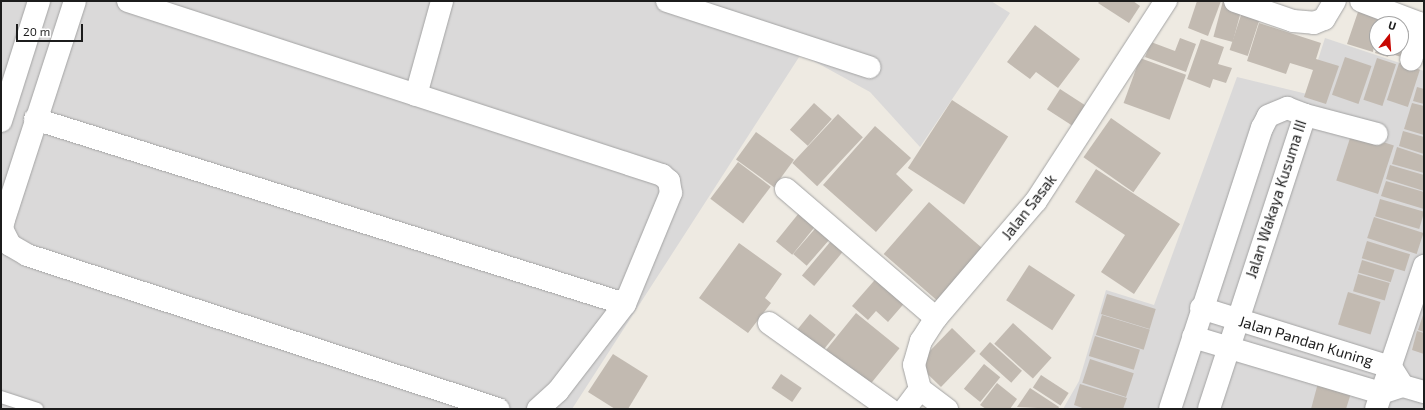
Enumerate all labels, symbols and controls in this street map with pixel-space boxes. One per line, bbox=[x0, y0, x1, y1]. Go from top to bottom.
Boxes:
scale bar bbox=[18, 16, 85, 42]
north arrow bbox=[1369, 16, 1409, 56]
text: U bbox=[1387, 18, 1398, 32]
text: 20 m bbox=[23, 24, 50, 38]
street label: Jalan Wakaya Kusuma III bbox=[1242, 117, 1310, 281]
street label: Jalan Sasak bbox=[998, 171, 1060, 243]
street label: Jalan Pandan Kuning bbox=[1237, 312, 1375, 370]

